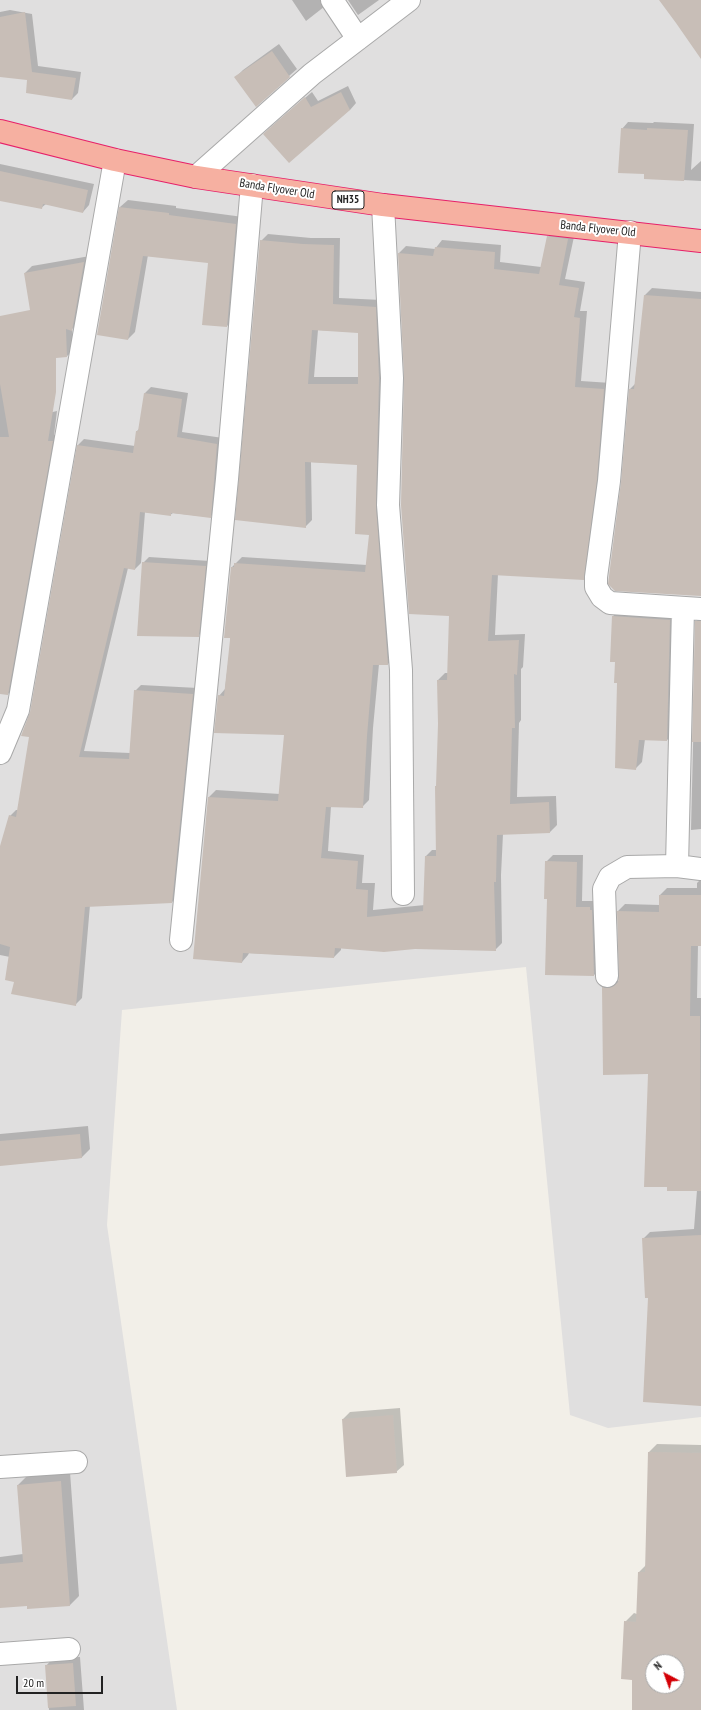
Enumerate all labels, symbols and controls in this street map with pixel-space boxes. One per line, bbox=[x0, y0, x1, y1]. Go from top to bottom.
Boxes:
street label: Banda Flyover Old bbox=[239, 176, 315, 202]
road number: NH35 bbox=[332, 191, 364, 209]
street label: Banda Flyover Old bbox=[560, 218, 636, 240]
north arrow bbox=[645, 1654, 685, 1694]
text: N bbox=[651, 1658, 665, 1673]
scale bar bbox=[18, 1668, 105, 1694]
text: 20 m bbox=[23, 1675, 44, 1690]

